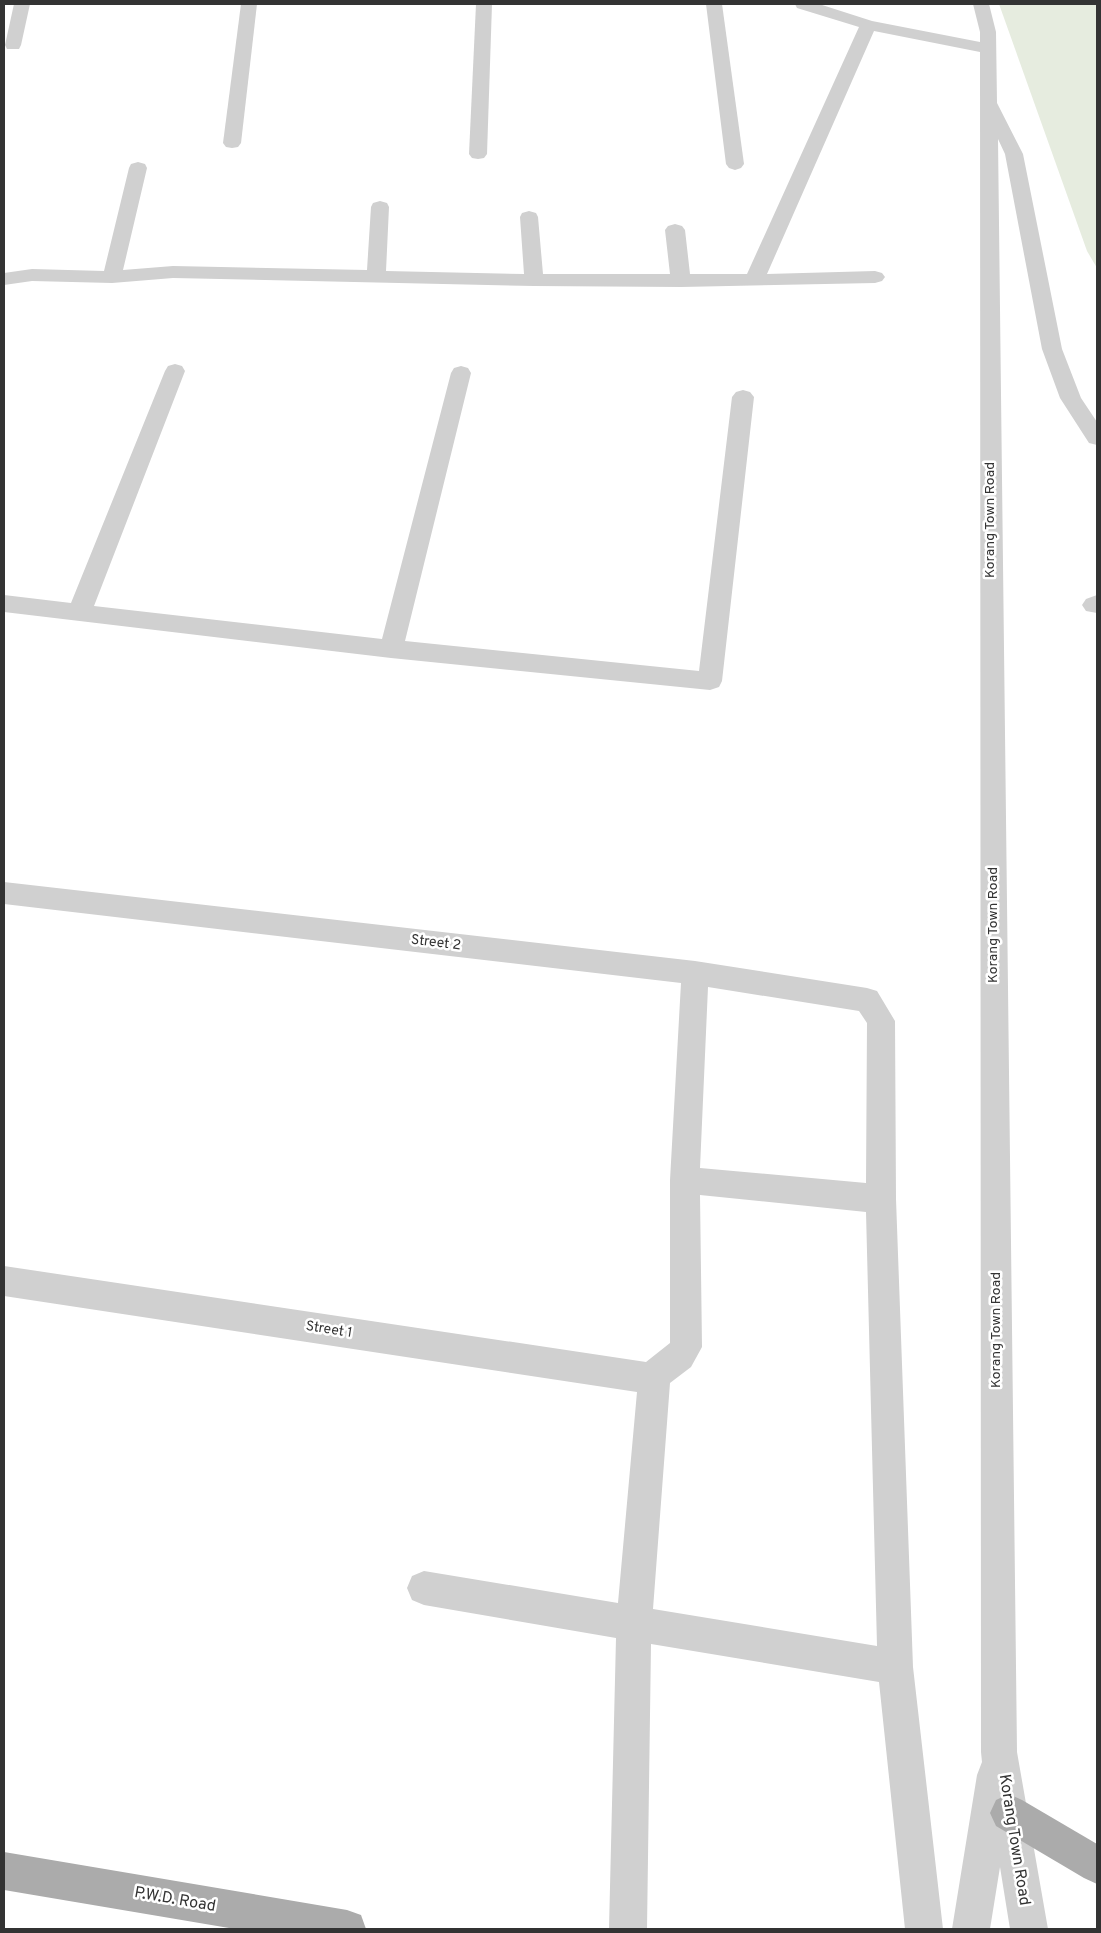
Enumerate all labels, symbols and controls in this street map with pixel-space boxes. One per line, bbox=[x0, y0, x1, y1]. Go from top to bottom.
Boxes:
street label: Korang Town Road bbox=[982, 462, 999, 578]
street label: Korang Town Road bbox=[985, 867, 1002, 983]
street label: Street 2 bbox=[410, 931, 462, 955]
street label: Korang Town Road bbox=[988, 1272, 1005, 1388]
street label: Street 1 bbox=[304, 1318, 354, 1342]
street label: Korang Town Road bbox=[994, 1773, 1034, 1907]
street label: P.W.D. Road bbox=[133, 1883, 217, 1917]

